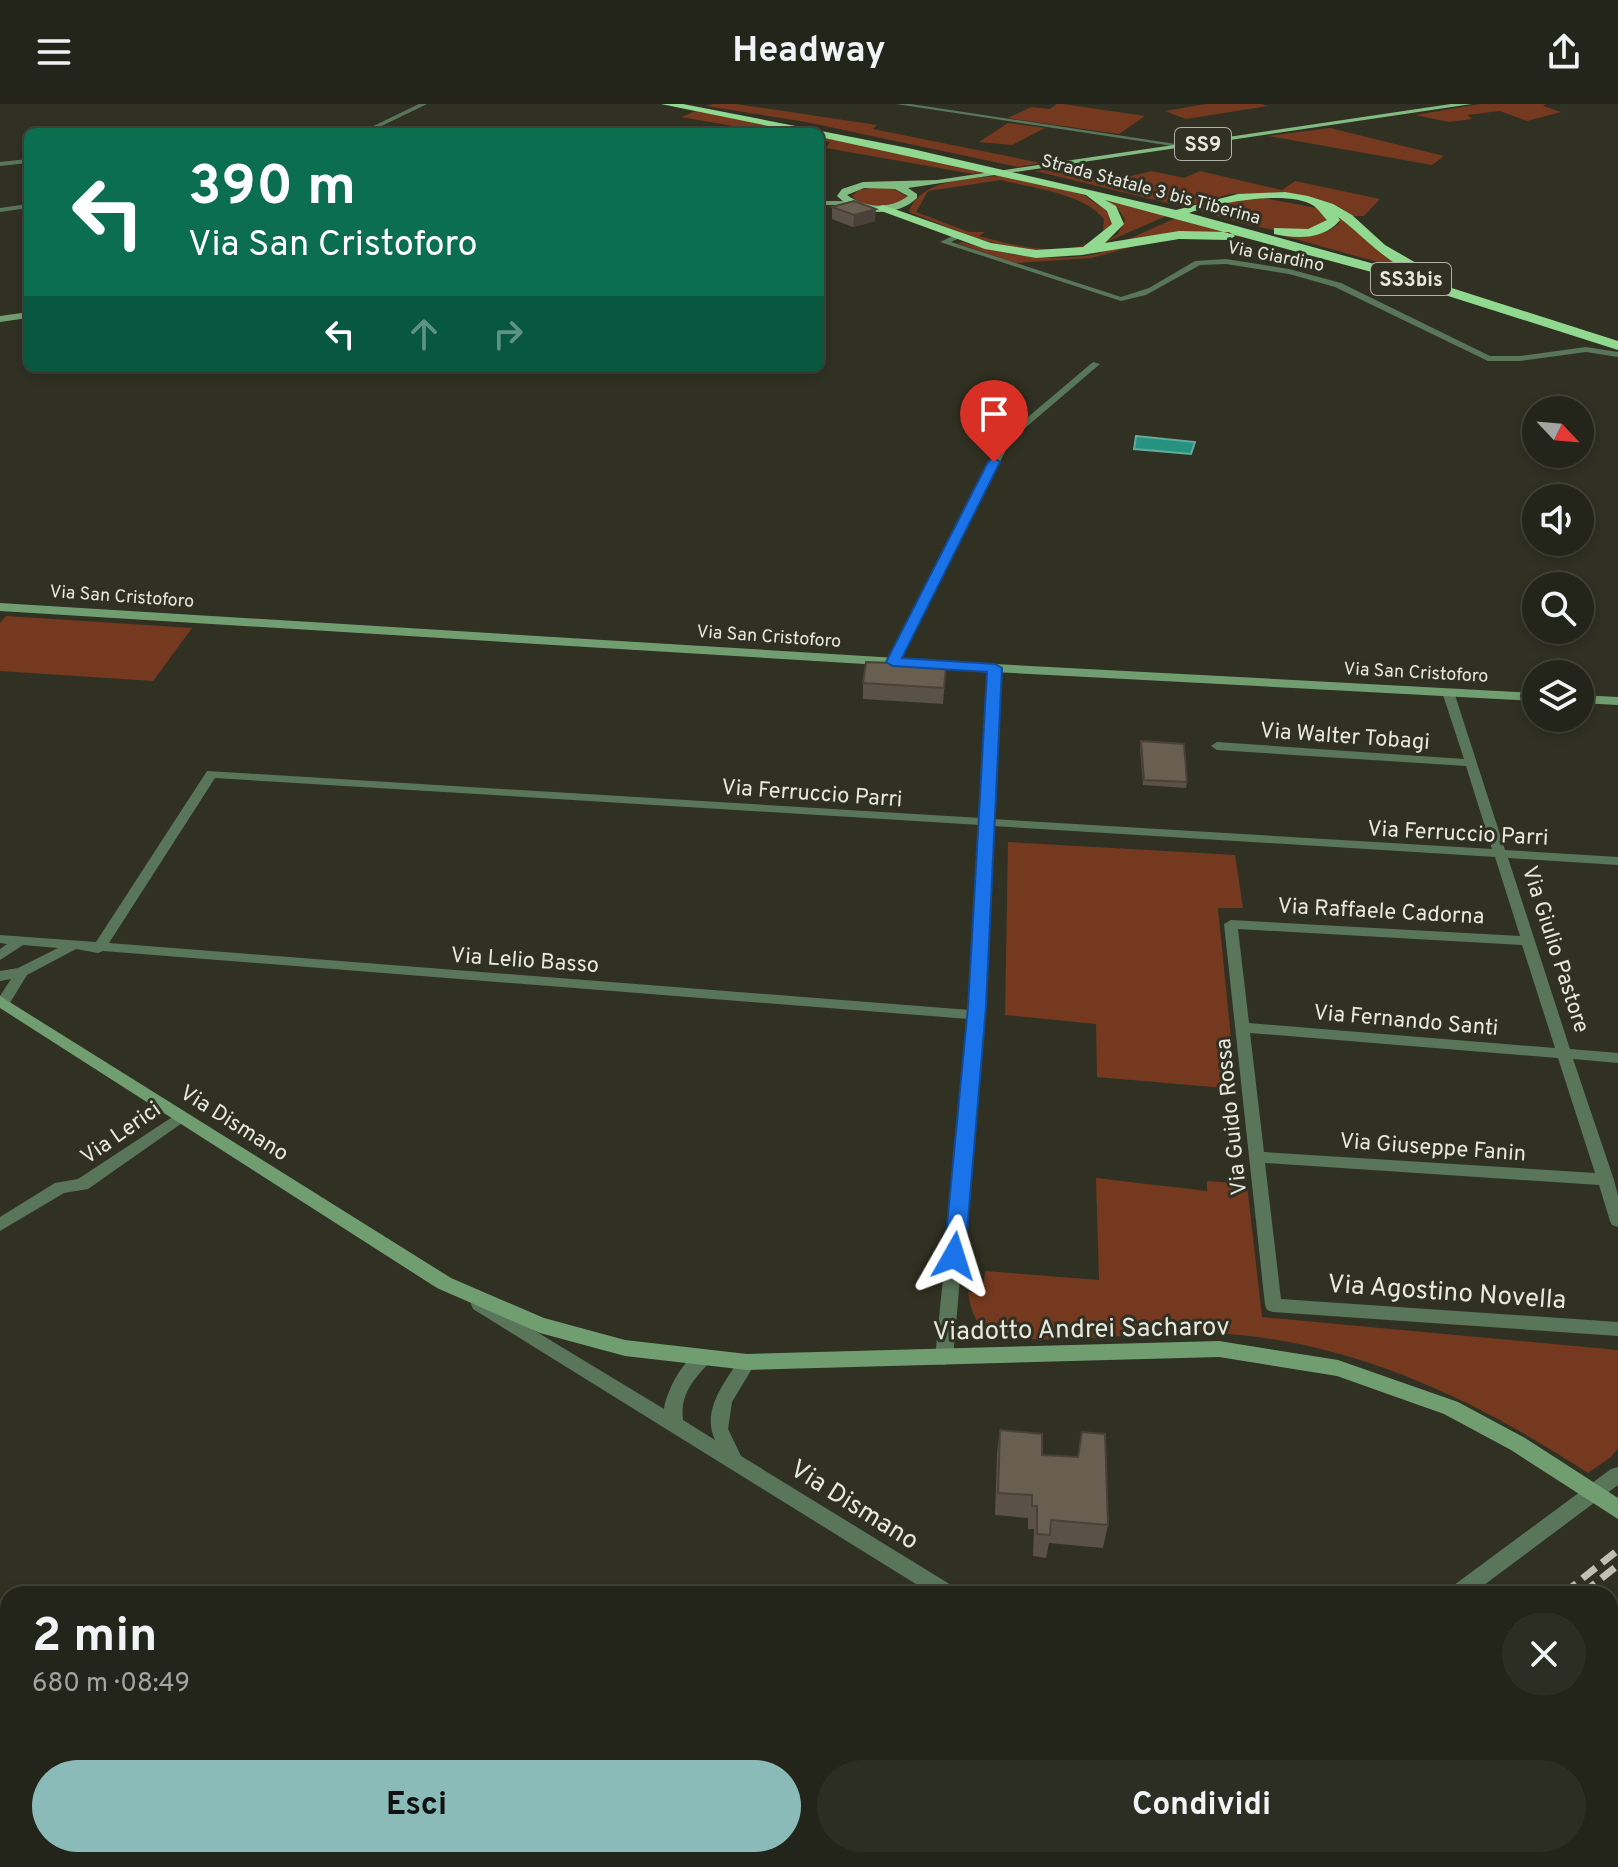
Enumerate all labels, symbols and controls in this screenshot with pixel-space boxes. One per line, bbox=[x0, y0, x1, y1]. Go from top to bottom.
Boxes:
text: Headway bbox=[732, 29, 886, 75]
icon: menu bbox=[32, 30, 76, 74]
icon: share bbox=[1542, 30, 1586, 74]
road number: SS9 bbox=[1175, 128, 1231, 160]
street label: Strada Statale 3 bis Tiberina bbox=[1038, 150, 1263, 231]
text: 390 m bbox=[188, 154, 356, 224]
icon: left bbox=[56, 160, 160, 264]
text: Via San Cristoforo bbox=[188, 223, 478, 269]
street label: Via Giardino bbox=[1225, 237, 1326, 278]
road number: SS3bis bbox=[1371, 263, 1451, 295]
icon: left bbox=[318, 312, 362, 356]
icon: ahead bbox=[402, 312, 446, 356]
icon: right bbox=[486, 312, 530, 356]
pin bbox=[960, 380, 1028, 462]
icon: arrive bbox=[972, 392, 1016, 436]
north arrow bbox=[1522, 396, 1594, 468]
map controls bbox=[1522, 396, 1594, 732]
button: sound bbox=[1522, 484, 1594, 556]
button: search bbox=[1522, 572, 1594, 644]
street label: Via San Cristoforo bbox=[49, 581, 195, 614]
street label: Via San Cristoforo bbox=[696, 621, 842, 654]
street label: Via San Cristoforo bbox=[1343, 658, 1489, 689]
button: layers bbox=[1522, 660, 1594, 732]
street label: Via Walter Tobagi bbox=[1259, 718, 1431, 757]
street label: Via Ferruccio Parri bbox=[720, 775, 903, 814]
street label: Via Ferruccio Parri bbox=[1367, 816, 1549, 853]
street label: Via Giulio Pastore bbox=[1515, 863, 1594, 1037]
street label: Via Raffaele Cadorna bbox=[1277, 894, 1485, 931]
street label: Via Lelio Basso bbox=[450, 943, 600, 980]
street label: Via Fernando Santi bbox=[1312, 1000, 1499, 1043]
street label: Via Guido Rossa bbox=[1211, 1037, 1254, 1197]
street label: Via Dismano bbox=[174, 1080, 293, 1168]
street label: Via Lerici bbox=[76, 1097, 167, 1171]
street label: Via Giuseppe Fanin bbox=[1339, 1129, 1527, 1168]
position arrow bbox=[912, 1214, 996, 1298]
street label: Via Agostino Novella bbox=[1326, 1269, 1567, 1318]
street label: Viadotto Andrei Sacharov bbox=[932, 1311, 1230, 1350]
street label: Via Dismano bbox=[783, 1454, 924, 1559]
text: 2 min bbox=[32, 1608, 157, 1668]
button: close bbox=[1502, 1612, 1586, 1696]
text: 680 m · 08:49 bbox=[32, 1668, 190, 1701]
button: Esci bbox=[32, 1760, 801, 1852]
button: Condividi bbox=[817, 1760, 1586, 1852]

